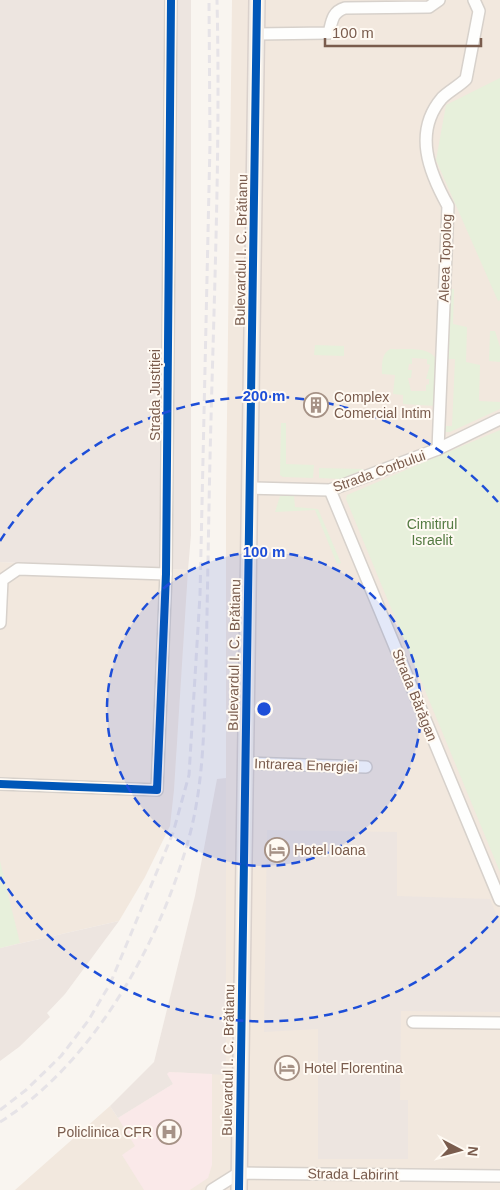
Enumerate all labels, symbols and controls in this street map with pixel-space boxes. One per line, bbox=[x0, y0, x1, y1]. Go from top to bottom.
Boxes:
scale bar bbox=[325, 15, 481, 47]
text: 100 m bbox=[332, 24, 374, 41]
street label: Bulevardul I. C. Brătianu bbox=[232, 174, 250, 326]
street label: Aleea Topolog bbox=[435, 214, 455, 302]
street label: Strada Justiției bbox=[147, 349, 163, 441]
text: 200 m bbox=[243, 387, 285, 404]
place label: Complex Comercial Intim bbox=[334, 389, 431, 421]
building icon: Complex Comercial Intim bbox=[303, 392, 329, 418]
street label: Strada Corbului bbox=[331, 447, 427, 495]
park label: Cimitirul Israelit bbox=[407, 516, 457, 548]
text: 100 m bbox=[243, 543, 285, 560]
street label: Bulevardul I. C. Brătianu bbox=[225, 579, 243, 731]
street label: Strada Bărăgan bbox=[389, 647, 441, 743]
centre of rings bbox=[255, 700, 273, 718]
street label: Intrarea Energiei bbox=[254, 755, 358, 775]
hotel icon: Hotel Ioana bbox=[264, 837, 290, 863]
place label: Hotel Ioana bbox=[294, 842, 366, 858]
street label: Bulevardul I. C. Brătianu bbox=[219, 984, 237, 1136]
hotel icon: Hotel Florentina bbox=[274, 1055, 300, 1081]
place label: Hotel Florentina bbox=[304, 1060, 403, 1076]
hospital icon: Policlinica CFR bbox=[156, 1119, 182, 1145]
place label: Policlinica CFR bbox=[57, 1124, 152, 1140]
north arrow bbox=[435, 1125, 485, 1175]
text: N bbox=[464, 1145, 481, 1157]
street label: Strada Labirint bbox=[307, 1165, 399, 1183]

